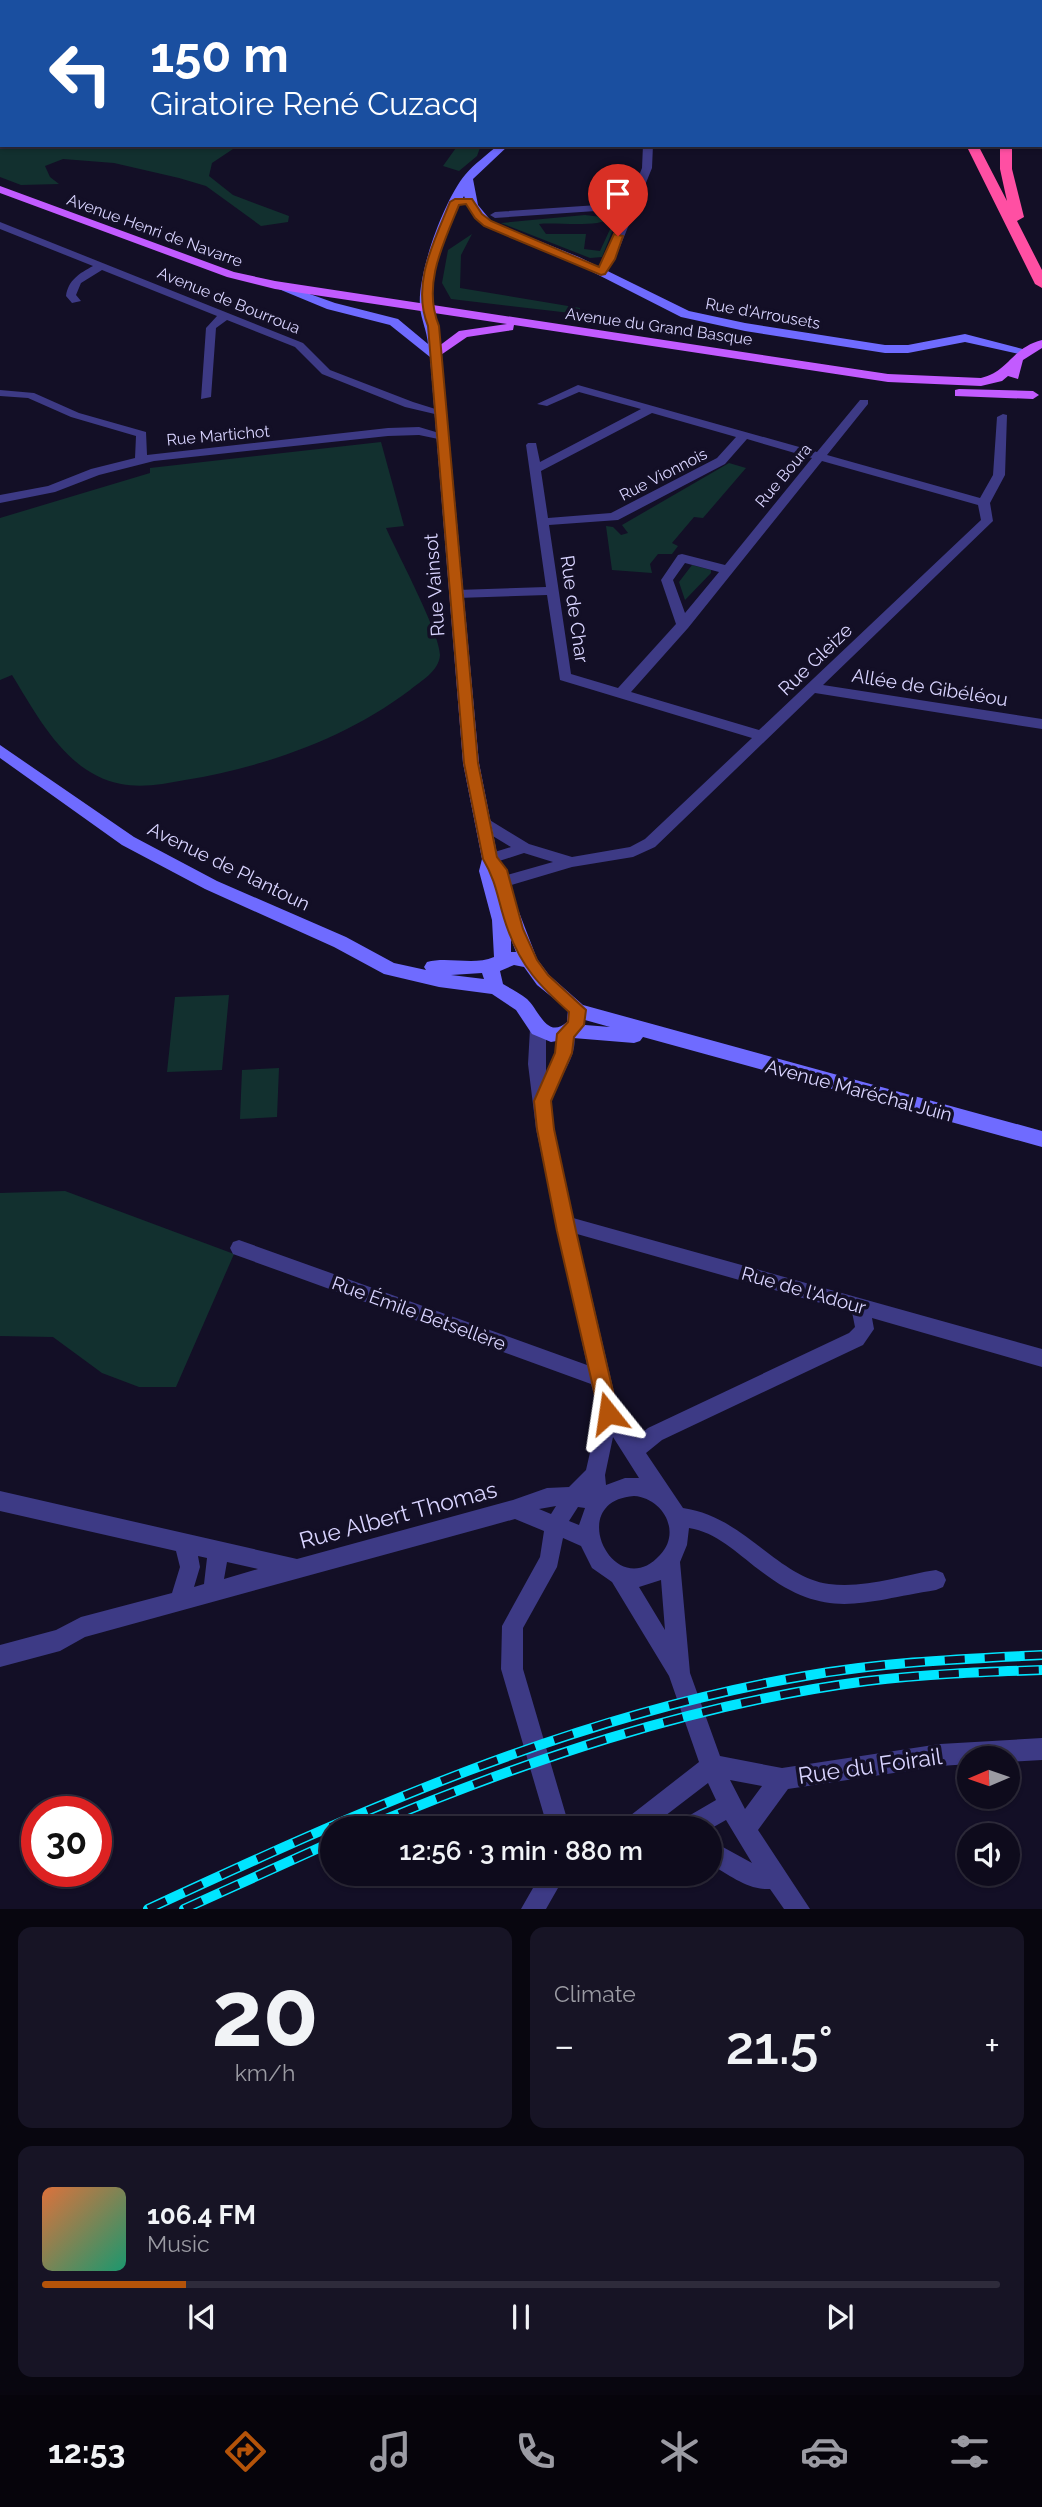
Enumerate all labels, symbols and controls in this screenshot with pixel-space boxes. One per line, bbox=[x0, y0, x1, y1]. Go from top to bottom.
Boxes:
text: 150 m bbox=[150, 26, 289, 83]
icon: left bbox=[35, 28, 126, 119]
text: Giratoire René Cuzacq bbox=[150, 85, 479, 122]
pin bbox=[588, 164, 648, 236]
icon: arrive bbox=[599, 175, 637, 213]
street label: Avenue Henri de Navarre bbox=[64, 190, 245, 271]
street label: Avenue de Bourroua bbox=[155, 263, 303, 338]
street label: Rue d'Arrousets bbox=[704, 294, 822, 333]
street label: Avenue du Grand Basque bbox=[564, 304, 754, 349]
street label: Rue Martichot bbox=[166, 421, 271, 449]
street label: Rue Boura bbox=[751, 440, 816, 511]
street label: Rue Vionnois bbox=[616, 444, 711, 505]
street label: Rue Vainsot bbox=[419, 532, 449, 637]
street label: Rue de Char bbox=[557, 554, 593, 665]
street label: Rue Gleize bbox=[774, 618, 856, 700]
street label: Allée de Gibéléou bbox=[850, 664, 1010, 710]
street label: Avenue de Plantoun bbox=[144, 817, 314, 915]
street label: Avenue Maréchal Juin bbox=[763, 1054, 955, 1126]
street label: Rue de l'Adour bbox=[739, 1262, 869, 1318]
street label: Rue Émile Betsellère bbox=[329, 1271, 509, 1355]
position arrow bbox=[571, 1376, 645, 1450]
street label: Rue Albert Thomas bbox=[296, 1475, 500, 1554]
street label: Rue du Foirail bbox=[796, 1742, 944, 1789]
north arrow bbox=[957, 1746, 1020, 1810]
map controls bbox=[957, 1746, 1020, 1886]
speed limit sign: 30 bbox=[21, 1796, 112, 1887]
button: sound bbox=[957, 1823, 1020, 1886]
text: 12:56 · 3 min · 880 m bbox=[399, 1836, 643, 1866]
text: 20 bbox=[211, 1960, 319, 2067]
text: Climate bbox=[554, 1980, 636, 2007]
text: 21.5° bbox=[726, 2015, 833, 2076]
text: − bbox=[554, 2023, 574, 2068]
text: + bbox=[984, 2023, 1000, 2068]
text: km/h bbox=[235, 2059, 295, 2086]
text: 106.4 FM bbox=[147, 2200, 256, 2230]
text: Music bbox=[147, 2230, 210, 2257]
icon: previous bbox=[183, 2298, 221, 2336]
icon: pause bbox=[502, 2298, 540, 2336]
icon: next bbox=[821, 2298, 859, 2336]
icon: directions bbox=[221, 2427, 270, 2476]
icon: music bbox=[366, 2427, 415, 2476]
icon: phone bbox=[511, 2427, 560, 2476]
icon: climate bbox=[655, 2427, 704, 2476]
icon: car bbox=[800, 2427, 849, 2476]
icon: filters bbox=[945, 2427, 994, 2476]
text: 12:53 bbox=[48, 2433, 125, 2470]

